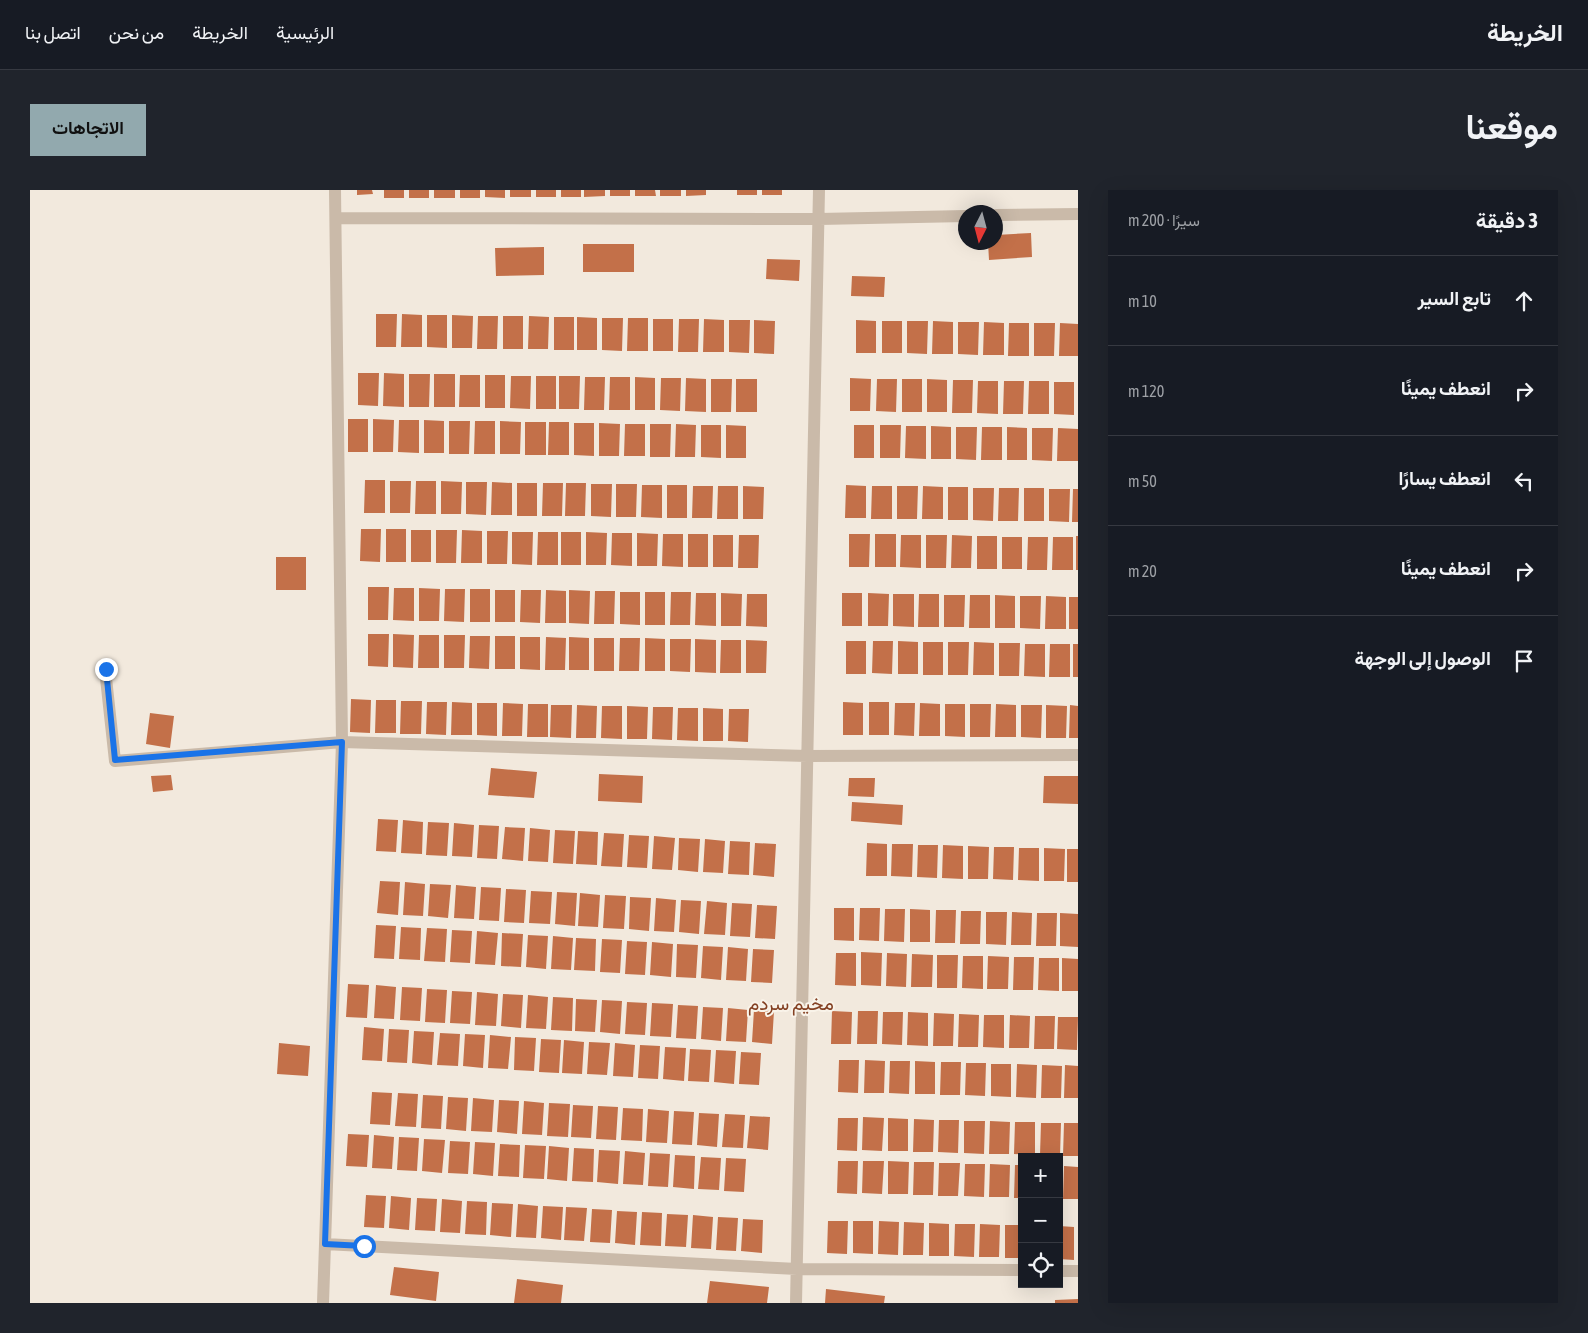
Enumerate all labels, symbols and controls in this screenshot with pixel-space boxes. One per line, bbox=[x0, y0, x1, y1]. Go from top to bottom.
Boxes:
text: الخريطة bbox=[1487, 19, 1563, 46]
text: اتصل بنا bbox=[25, 22, 81, 43]
text: من نحن bbox=[109, 22, 164, 43]
text: الخريطة bbox=[192, 22, 248, 43]
text: الرئيسية bbox=[276, 22, 334, 43]
button: الاتجاهات bbox=[30, 104, 146, 156]
text: موقعنا bbox=[1465, 106, 1558, 146]
north arrow bbox=[958, 205, 1003, 250]
text: 3 دقيقة bbox=[1476, 208, 1538, 232]
text: سيرًا · 200 m bbox=[1128, 211, 1200, 229]
text: تابع السير bbox=[1418, 287, 1491, 309]
icon: ahead bbox=[1510, 287, 1538, 315]
text: 10 m bbox=[1128, 292, 1157, 310]
text: انعطف يمينًا bbox=[1401, 377, 1491, 399]
icon: right bbox=[1510, 377, 1538, 405]
text: 120 m bbox=[1128, 382, 1164, 400]
text: انعطف يسارًا bbox=[1398, 467, 1491, 489]
icon: left bbox=[1510, 467, 1538, 495]
text: 50 m bbox=[1128, 472, 1157, 490]
text: انعطف يمينًا bbox=[1401, 557, 1491, 579]
icon: right bbox=[1510, 557, 1538, 585]
text: 20 m bbox=[1128, 562, 1157, 580]
text: الوصول إلى الوجهة bbox=[1354, 647, 1491, 669]
icon: arrive bbox=[1510, 647, 1538, 675]
route end bbox=[95, 658, 118, 681]
district label: مخيم سردم bbox=[748, 992, 834, 1016]
map controls bbox=[1018, 1153, 1063, 1288]
button: + bbox=[1018, 1153, 1063, 1198]
button: − bbox=[1018, 1198, 1063, 1243]
route start bbox=[353, 1235, 376, 1258]
button: locate bbox=[1018, 1243, 1063, 1288]

